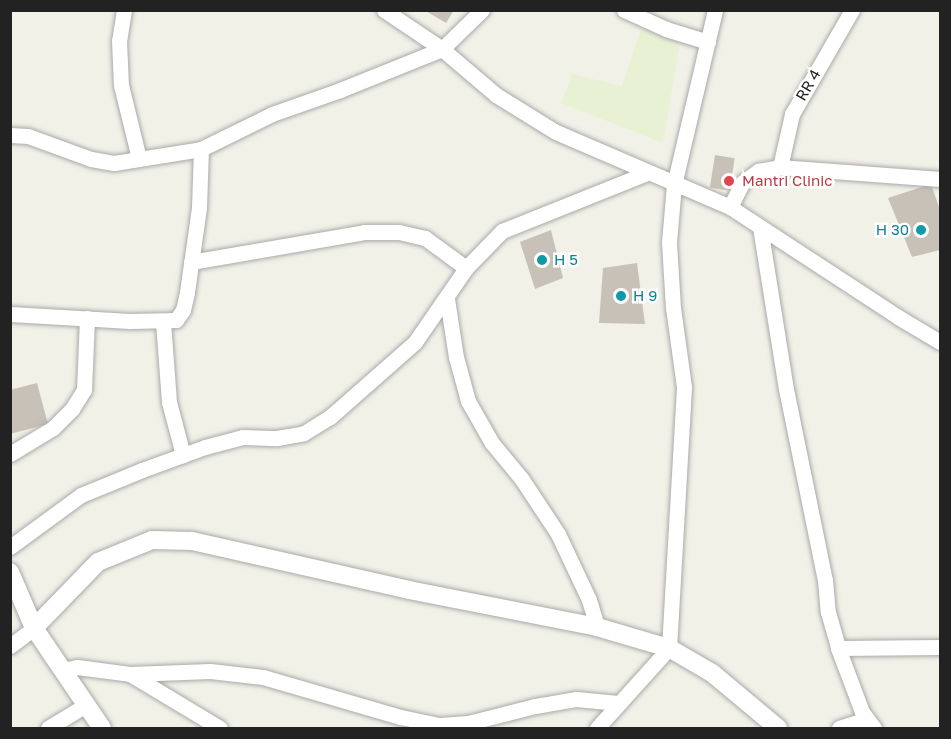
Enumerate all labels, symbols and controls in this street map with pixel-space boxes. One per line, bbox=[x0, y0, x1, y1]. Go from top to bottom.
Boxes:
street label: RR 4 bbox=[792, 66, 824, 104]
marker: Mantri Clinic bbox=[720, 172, 738, 190]
place label: Mantri Clinic bbox=[742, 172, 833, 190]
place label: H 30 bbox=[876, 221, 909, 239]
marker: H 30 bbox=[914, 223, 928, 237]
place label: H 5 bbox=[554, 251, 578, 269]
marker: H 5 bbox=[535, 253, 549, 267]
place label: H 9 bbox=[633, 287, 657, 305]
marker: H 9 bbox=[614, 289, 628, 303]

